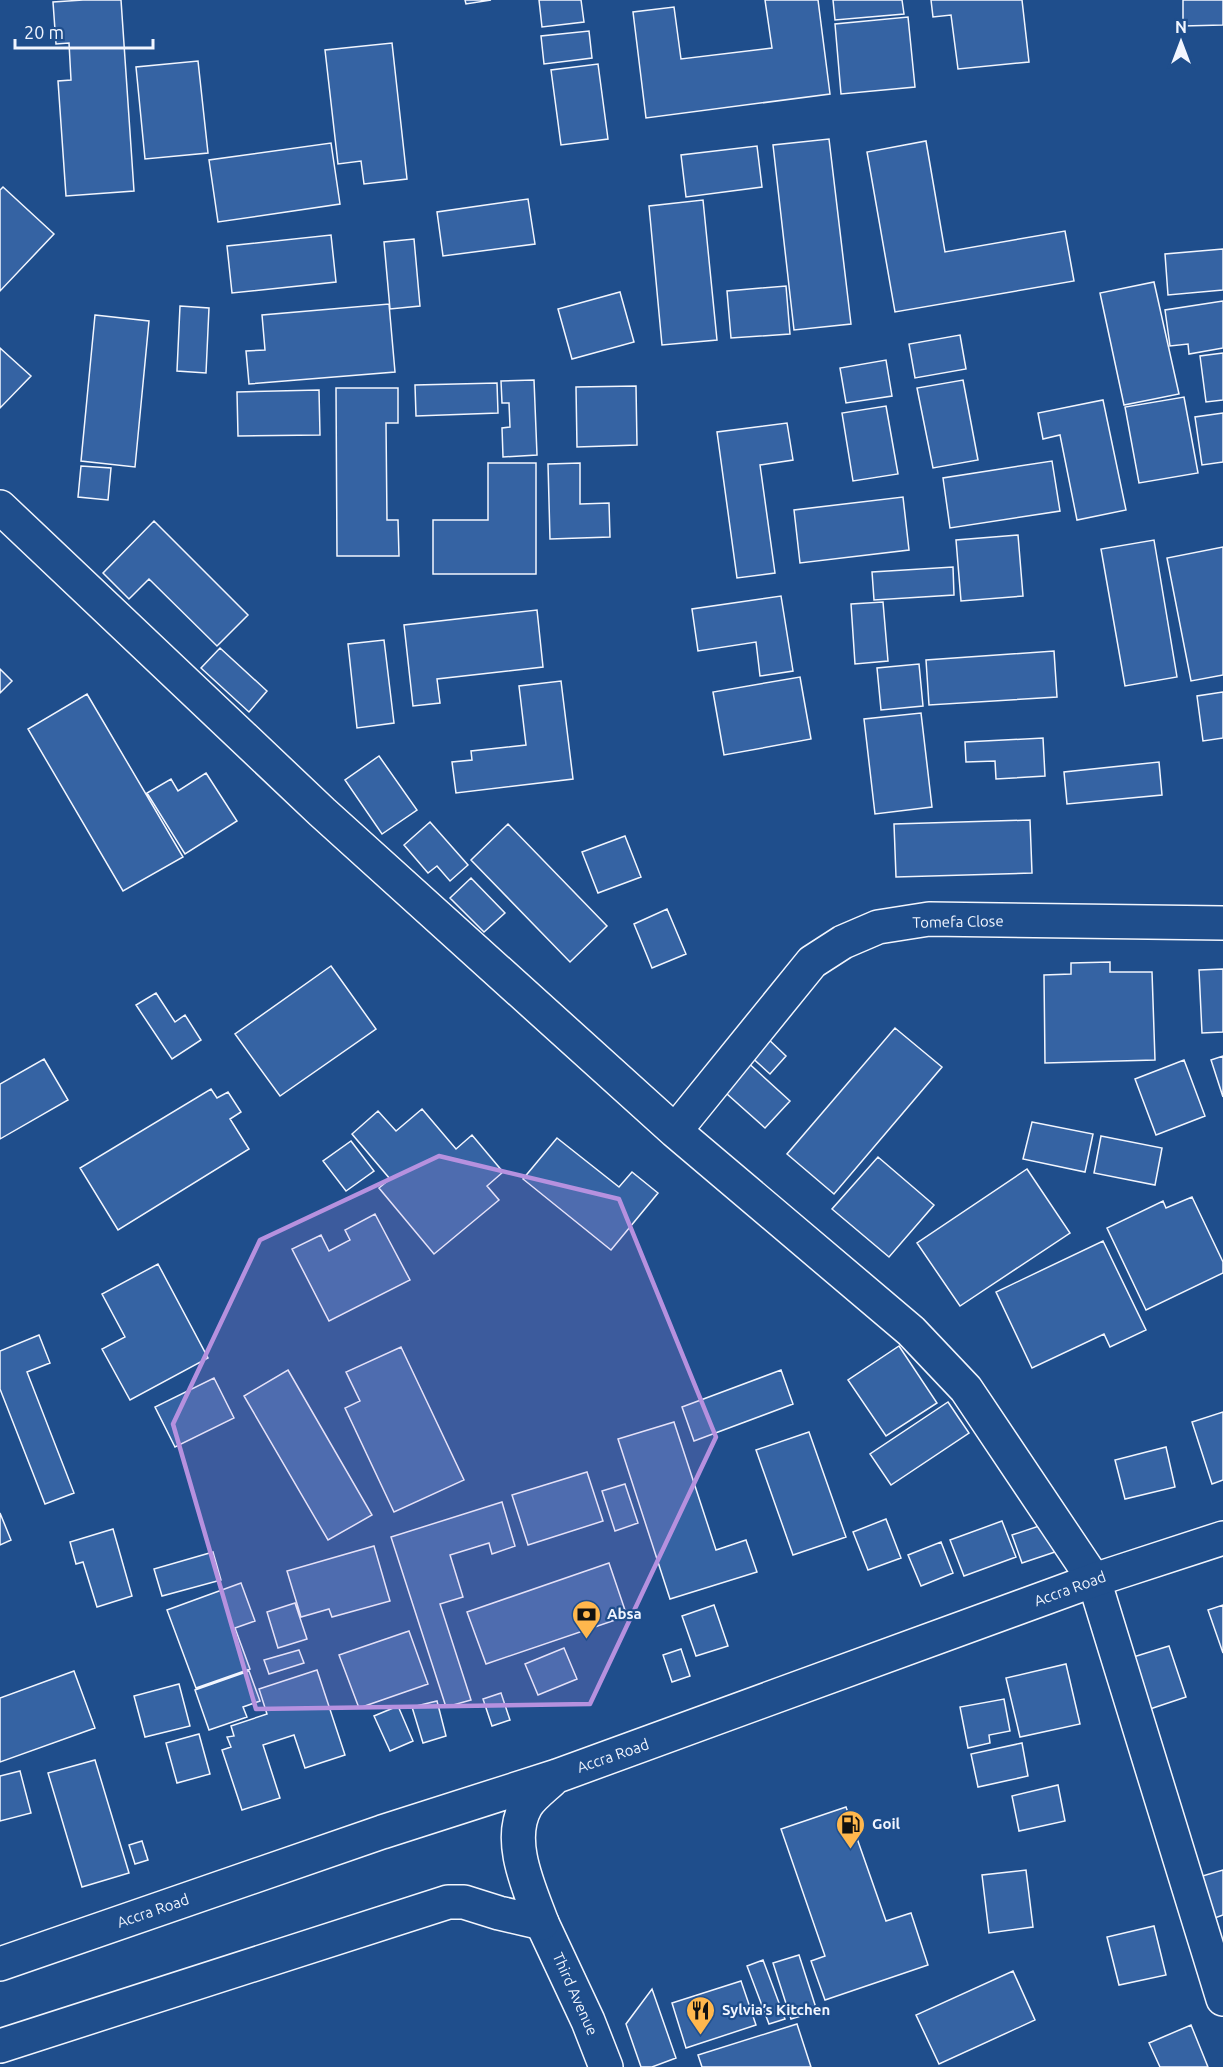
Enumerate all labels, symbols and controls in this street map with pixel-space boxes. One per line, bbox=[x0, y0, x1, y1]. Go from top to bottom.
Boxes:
scale bar bbox=[15, 12, 153, 50]
north arrow bbox=[1151, 12, 1211, 72]
text: N bbox=[1175, 18, 1187, 36]
text: 20 m bbox=[24, 22, 64, 42]
street label: Tomefa Close bbox=[912, 912, 1004, 931]
street label: Accra Road bbox=[1032, 1568, 1108, 1609]
bank icon: Absa bbox=[570, 1598, 602, 1640]
place label: Absa bbox=[607, 1605, 642, 1622]
street label: Accra Road bbox=[575, 1735, 651, 1776]
fuel station icon: Goil bbox=[835, 1808, 867, 1850]
place label: Goil bbox=[872, 1815, 901, 1832]
street label: Accra Road bbox=[115, 1890, 191, 1931]
street label: Third Avenue bbox=[550, 1950, 601, 2038]
restaurant icon: Sylvia’s Kitchen bbox=[685, 1994, 717, 2036]
place label: Sylvia’s Kitchen bbox=[722, 2001, 830, 2018]

